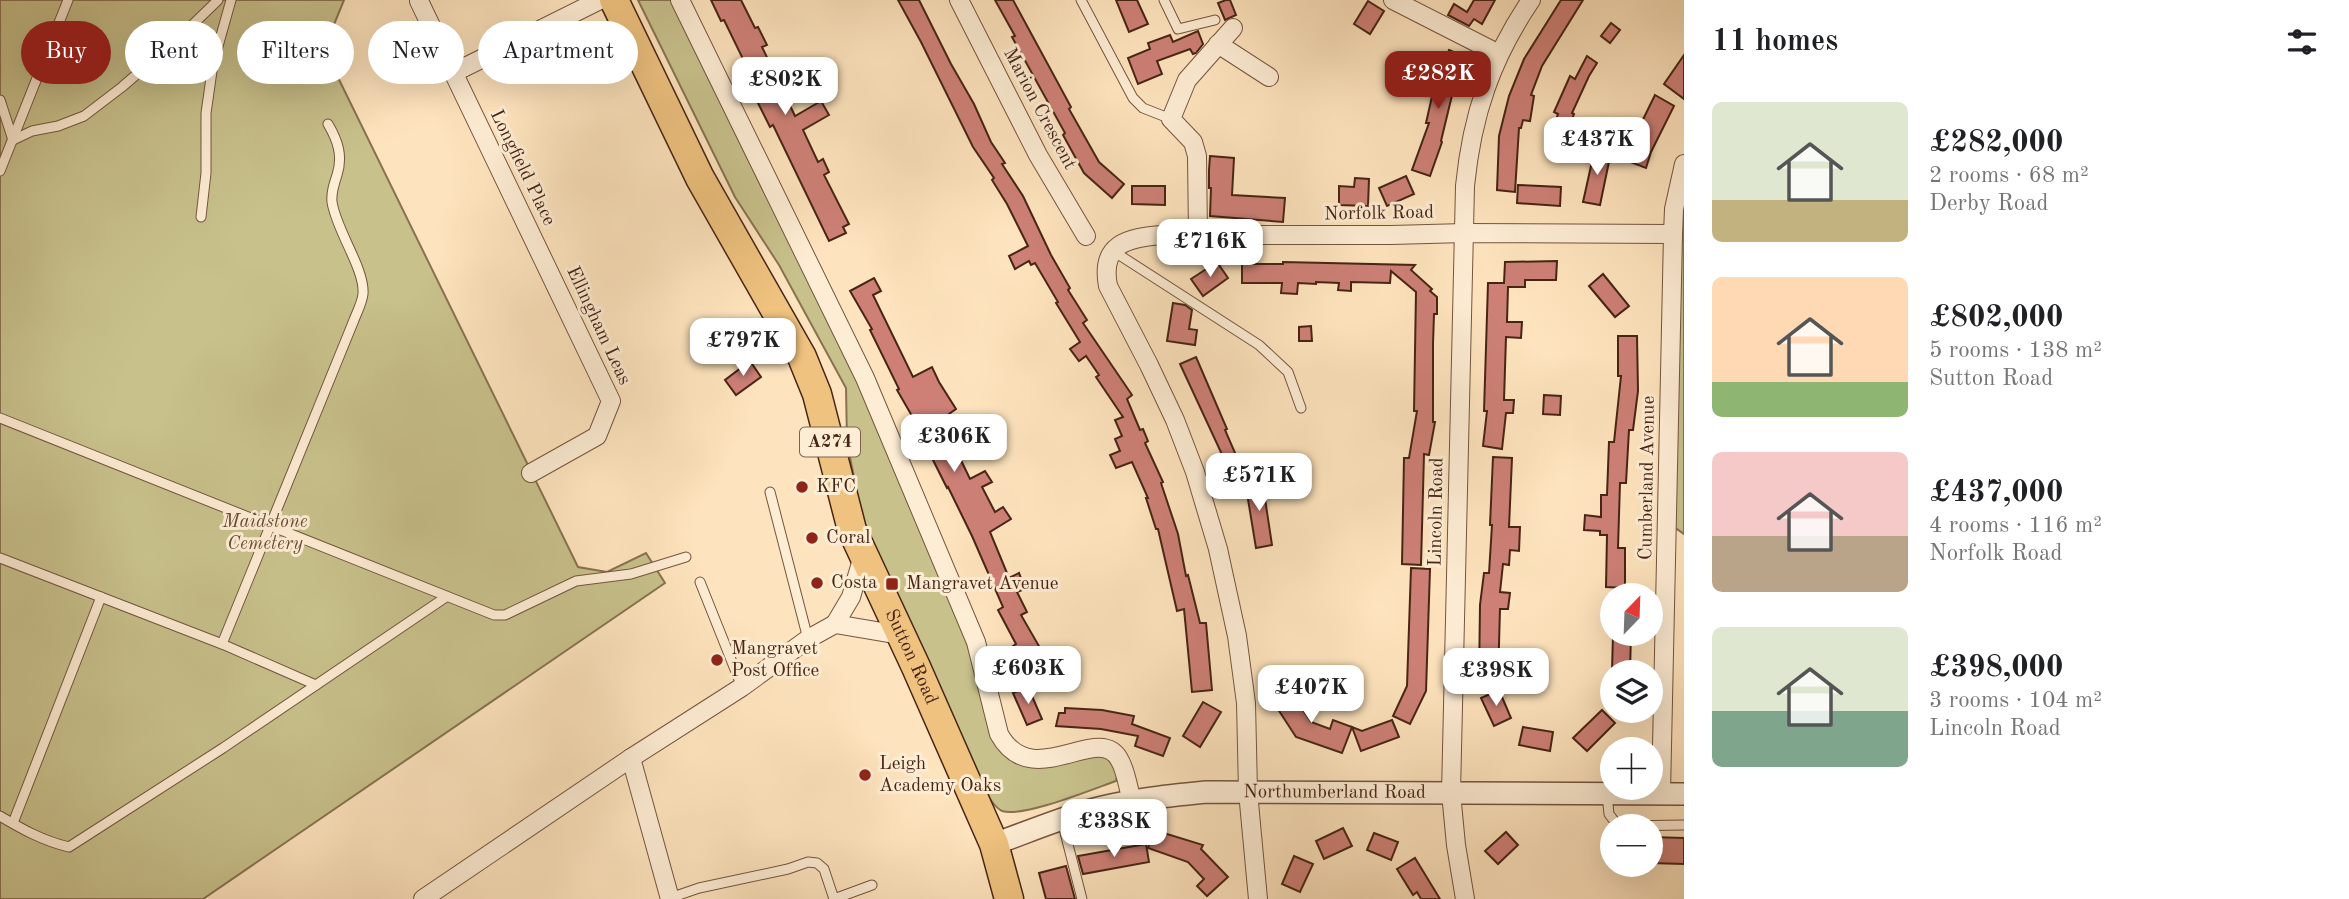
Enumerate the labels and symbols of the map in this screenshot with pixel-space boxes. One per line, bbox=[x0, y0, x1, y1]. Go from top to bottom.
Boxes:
street label: Marion Crescent bbox=[999, 45, 1079, 173]
pin: £282K bbox=[1389, 52, 1487, 111]
pin: £802K bbox=[736, 58, 834, 117]
street label: Longfield Place bbox=[486, 107, 558, 229]
pin: £437K bbox=[1548, 118, 1646, 177]
street label: Norfolk Road bbox=[1324, 204, 1434, 224]
pin: £716K bbox=[1161, 219, 1259, 279]
street label: Ellingham Leas bbox=[562, 264, 634, 388]
pin: £797K bbox=[694, 318, 792, 378]
street label: Cumberland Avenue bbox=[1637, 396, 1659, 560]
pin: £306K bbox=[905, 414, 1003, 474]
road number: A274 bbox=[800, 428, 860, 457]
pin: £571K bbox=[1210, 454, 1308, 513]
street label: Lincoln Road bbox=[1427, 457, 1447, 567]
place label: KFC bbox=[816, 478, 856, 497]
marker: KFC bbox=[794, 479, 810, 495]
park label: Maidstone Cemetery bbox=[221, 513, 308, 554]
place label: Coral bbox=[826, 529, 870, 548]
marker: Coral bbox=[804, 530, 820, 546]
place label: Costa bbox=[831, 574, 878, 593]
marker: Costa bbox=[809, 575, 825, 591]
place label: Mangravet Avenue bbox=[906, 575, 1059, 594]
marker: Mangravet Avenue bbox=[884, 576, 900, 592]
north arrow bbox=[1600, 583, 1662, 646]
street label: Sutton Road bbox=[881, 606, 941, 708]
place label: Mangravet Post Office bbox=[731, 640, 819, 681]
pin: £603K bbox=[979, 646, 1077, 706]
pin: £398K bbox=[1447, 648, 1545, 708]
marker: Mangravet Post Office bbox=[709, 652, 725, 668]
pin: £407K bbox=[1262, 666, 1360, 725]
place label: Leigh Academy Oaks bbox=[879, 755, 1001, 796]
marker: Leigh Academy Oaks bbox=[857, 767, 873, 783]
street label: Northumberland Road bbox=[1243, 783, 1426, 802]
pin: £338K bbox=[1065, 800, 1163, 859]

